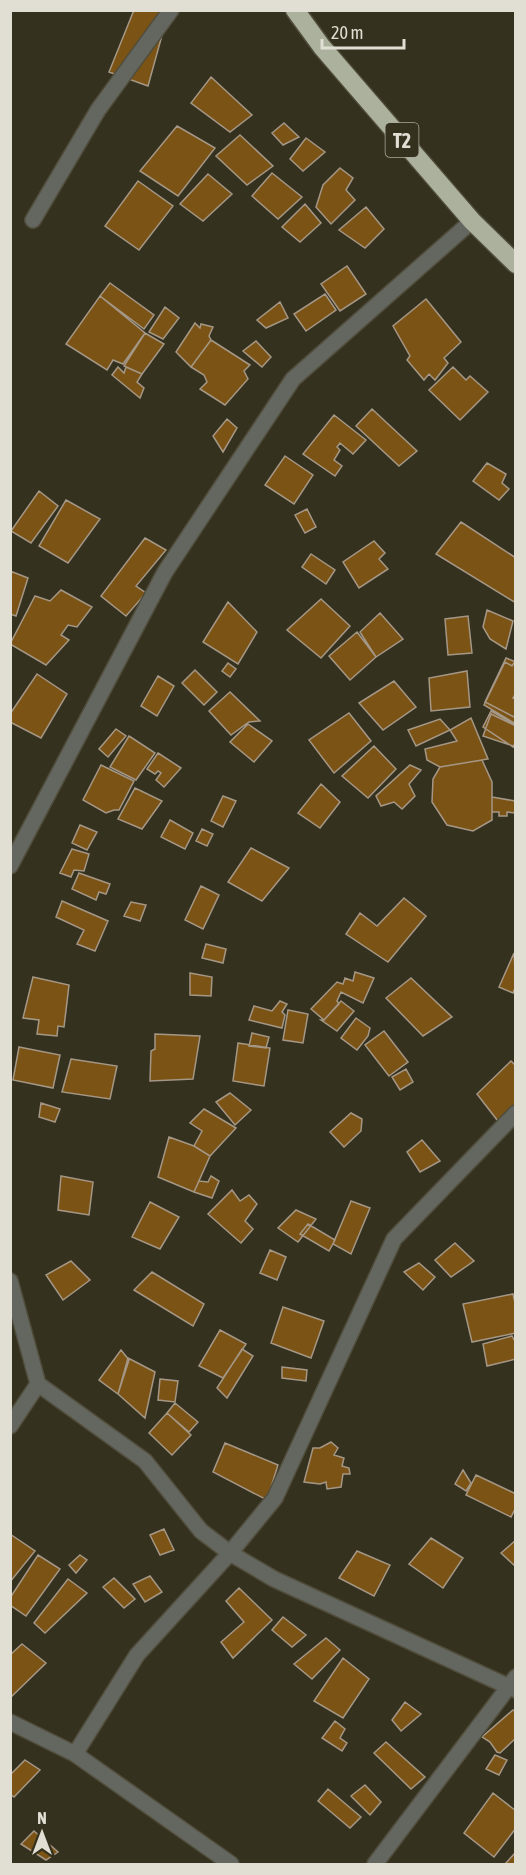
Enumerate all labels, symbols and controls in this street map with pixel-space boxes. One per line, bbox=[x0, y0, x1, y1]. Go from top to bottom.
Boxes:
scale bar bbox=[322, 12, 404, 50]
text: 20 m bbox=[331, 22, 363, 43]
road number: T2 bbox=[386, 123, 418, 157]
north arrow bbox=[12, 1803, 72, 1863]
text: N bbox=[37, 1809, 47, 1827]

